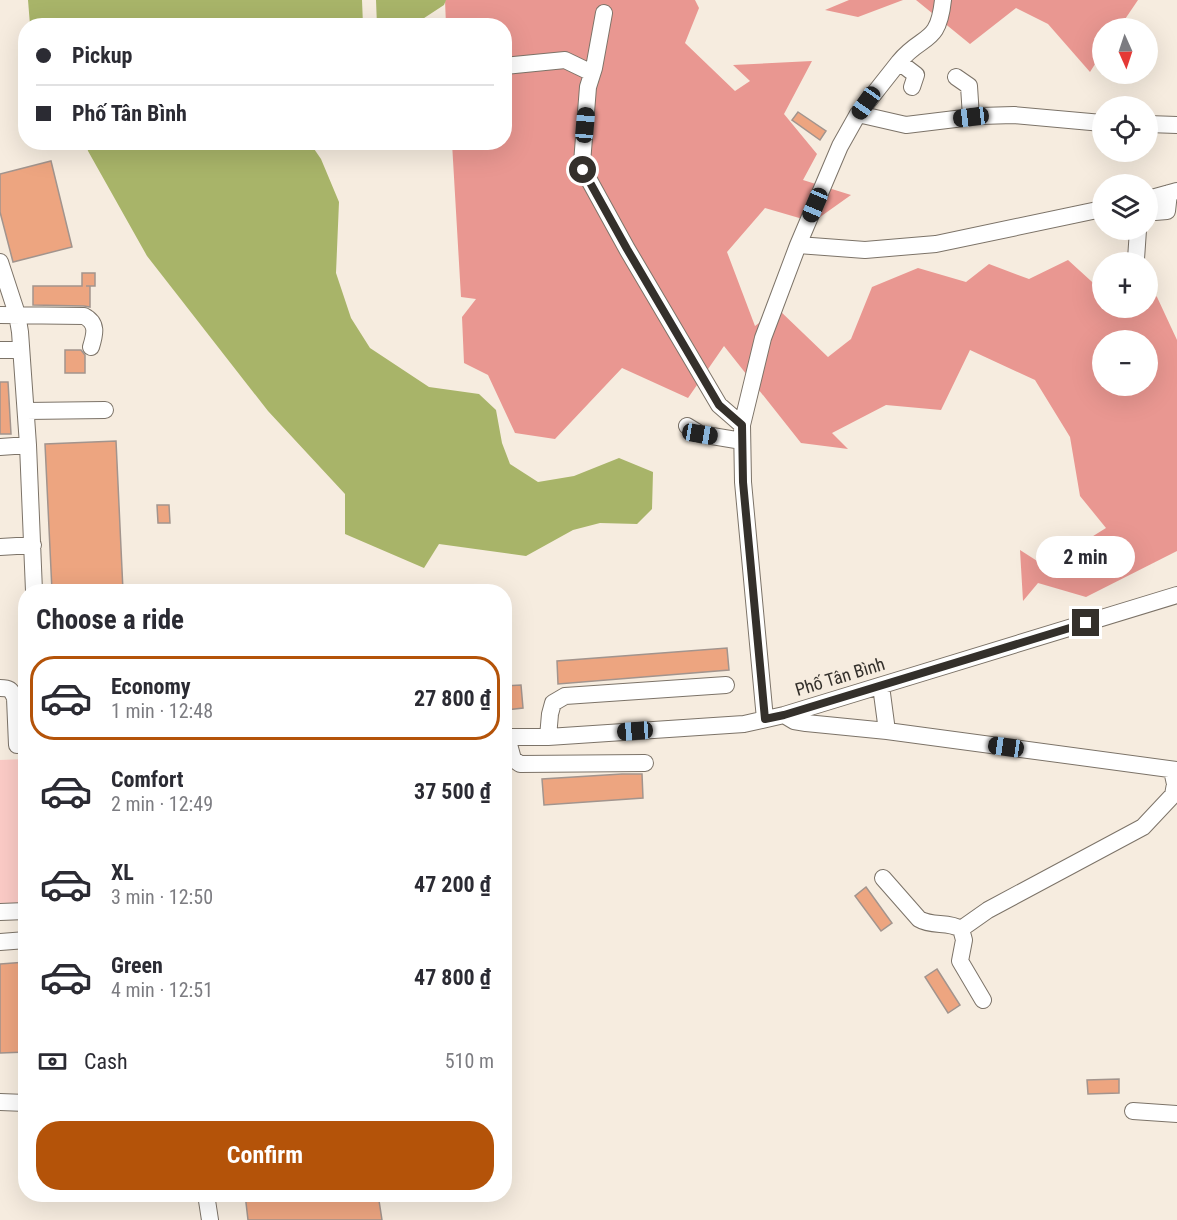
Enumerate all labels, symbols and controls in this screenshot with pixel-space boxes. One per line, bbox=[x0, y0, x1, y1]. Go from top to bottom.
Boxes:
north arrow bbox=[1092, 18, 1158, 84]
map controls bbox=[1092, 18, 1158, 396]
text: Pickup bbox=[72, 43, 132, 68]
car bbox=[848, 83, 884, 123]
button: locate bbox=[1092, 96, 1158, 162]
text: Phố Tân Bình bbox=[72, 101, 187, 126]
car bbox=[574, 106, 596, 144]
car bbox=[952, 106, 990, 128]
route start bbox=[569, 156, 596, 183]
button: layers bbox=[1092, 174, 1158, 240]
car bbox=[800, 185, 830, 225]
button: + bbox=[1092, 252, 1158, 318]
button: − bbox=[1092, 330, 1158, 396]
car bbox=[681, 422, 719, 446]
callout: 2 min bbox=[1036, 536, 1136, 578]
text: 2 min bbox=[1063, 545, 1108, 569]
text: Choose a ride bbox=[36, 604, 184, 636]
route end bbox=[1072, 609, 1099, 636]
street label: Phố Tân Bình bbox=[792, 653, 887, 700]
icon: car bbox=[39, 671, 93, 725]
text: Economy bbox=[111, 674, 191, 699]
text: 27 800 ₫ bbox=[414, 686, 491, 711]
text: 1 min · 12:48 bbox=[111, 699, 213, 723]
car bbox=[616, 721, 654, 741]
car bbox=[987, 736, 1025, 758]
icon: car bbox=[39, 764, 93, 818]
text: Comfort bbox=[111, 767, 184, 792]
text: 37 500 ₫ bbox=[414, 779, 491, 804]
text: 2 min · 12:49 bbox=[111, 792, 213, 816]
icon: car bbox=[39, 857, 93, 911]
text: XL bbox=[111, 860, 134, 885]
text: 47 200 ₫ bbox=[414, 872, 491, 897]
text: 3 min · 12:50 bbox=[111, 885, 213, 909]
icon: car bbox=[39, 950, 93, 1004]
text: Green bbox=[111, 953, 163, 978]
text: 47 800 ₫ bbox=[414, 965, 491, 990]
text: 4 min · 12:51 bbox=[111, 978, 213, 1002]
icon: cash bbox=[36, 1045, 69, 1078]
text: Cash bbox=[84, 1049, 128, 1074]
text: 510 m bbox=[445, 1049, 494, 1073]
button: Confirm bbox=[36, 1121, 494, 1190]

